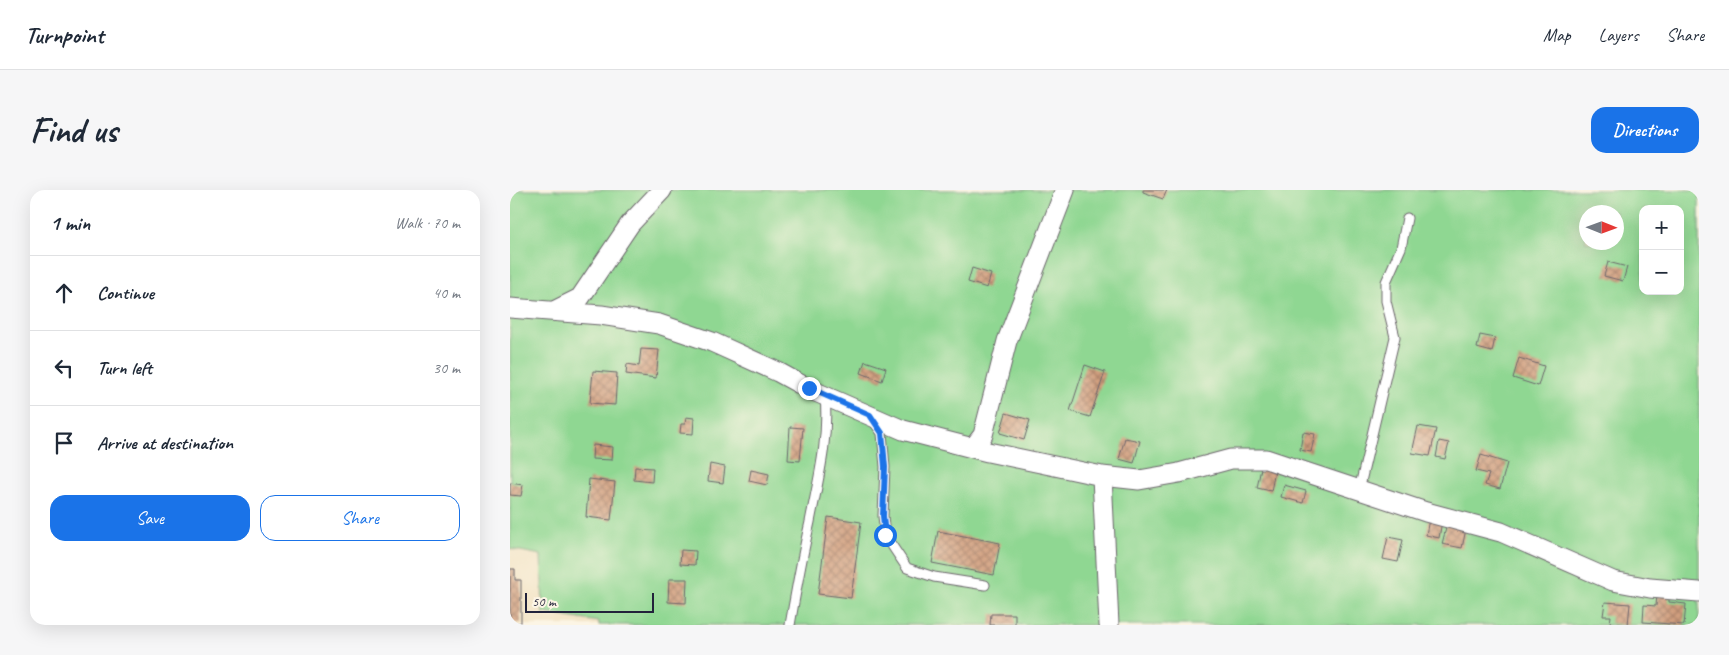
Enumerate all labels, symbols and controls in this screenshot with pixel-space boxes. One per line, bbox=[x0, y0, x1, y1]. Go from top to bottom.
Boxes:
text: Turnpoint bbox=[25, 20, 104, 50]
text: Map bbox=[1543, 24, 1571, 46]
text: Layers bbox=[1599, 24, 1638, 46]
text: Share bbox=[1666, 24, 1704, 46]
button: Directions bbox=[1591, 107, 1699, 153]
text: Find us bbox=[30, 108, 117, 153]
north arrow bbox=[1579, 205, 1624, 250]
map controls bbox=[1639, 205, 1684, 295]
button: + bbox=[1639, 205, 1684, 250]
text: 1 min bbox=[50, 210, 90, 236]
text: Walk · 70 m bbox=[395, 213, 460, 233]
button: − bbox=[1639, 250, 1684, 295]
icon: ahead bbox=[50, 279, 78, 307]
text: Continue bbox=[97, 281, 154, 305]
text: 40 m bbox=[433, 283, 460, 303]
icon: left bbox=[50, 354, 78, 382]
text: Turn left bbox=[97, 356, 152, 380]
text: 30 m bbox=[433, 358, 460, 378]
route end bbox=[798, 377, 821, 400]
icon: arrive bbox=[50, 429, 78, 457]
text: Arrive at destination bbox=[97, 431, 233, 455]
button: Save bbox=[50, 495, 250, 541]
button: Share bbox=[260, 495, 460, 541]
route start bbox=[874, 524, 897, 547]
scale bar bbox=[525, 590, 654, 613]
text: 50 m bbox=[532, 593, 556, 610]

